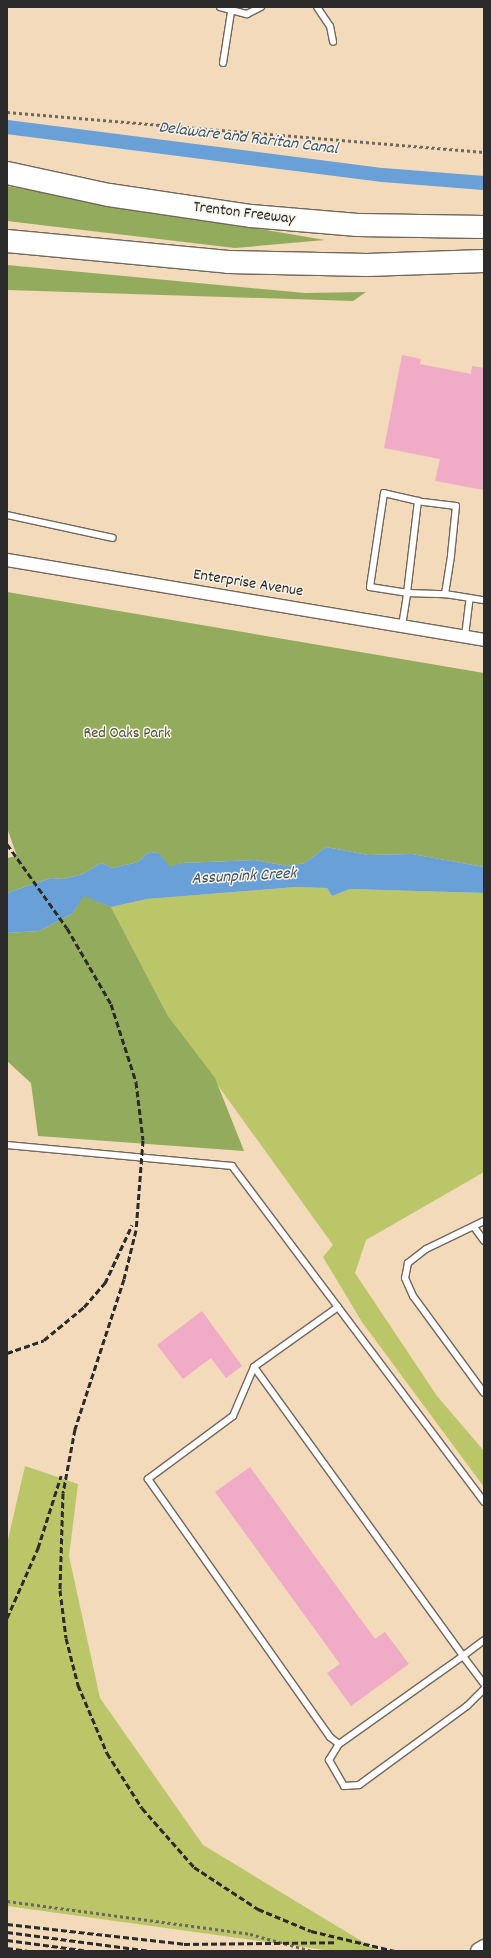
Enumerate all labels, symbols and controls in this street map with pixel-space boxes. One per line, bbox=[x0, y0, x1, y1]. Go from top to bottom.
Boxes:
water label: Delaware and Raritan Canal bbox=[157, 119, 339, 161]
street label: Trenton Freeway bbox=[192, 198, 296, 230]
street label: Enterprise Avenue bbox=[192, 566, 304, 602]
park label: Red Oaks Park bbox=[84, 724, 170, 744]
water label: Assunpink Creek bbox=[191, 865, 297, 891]

